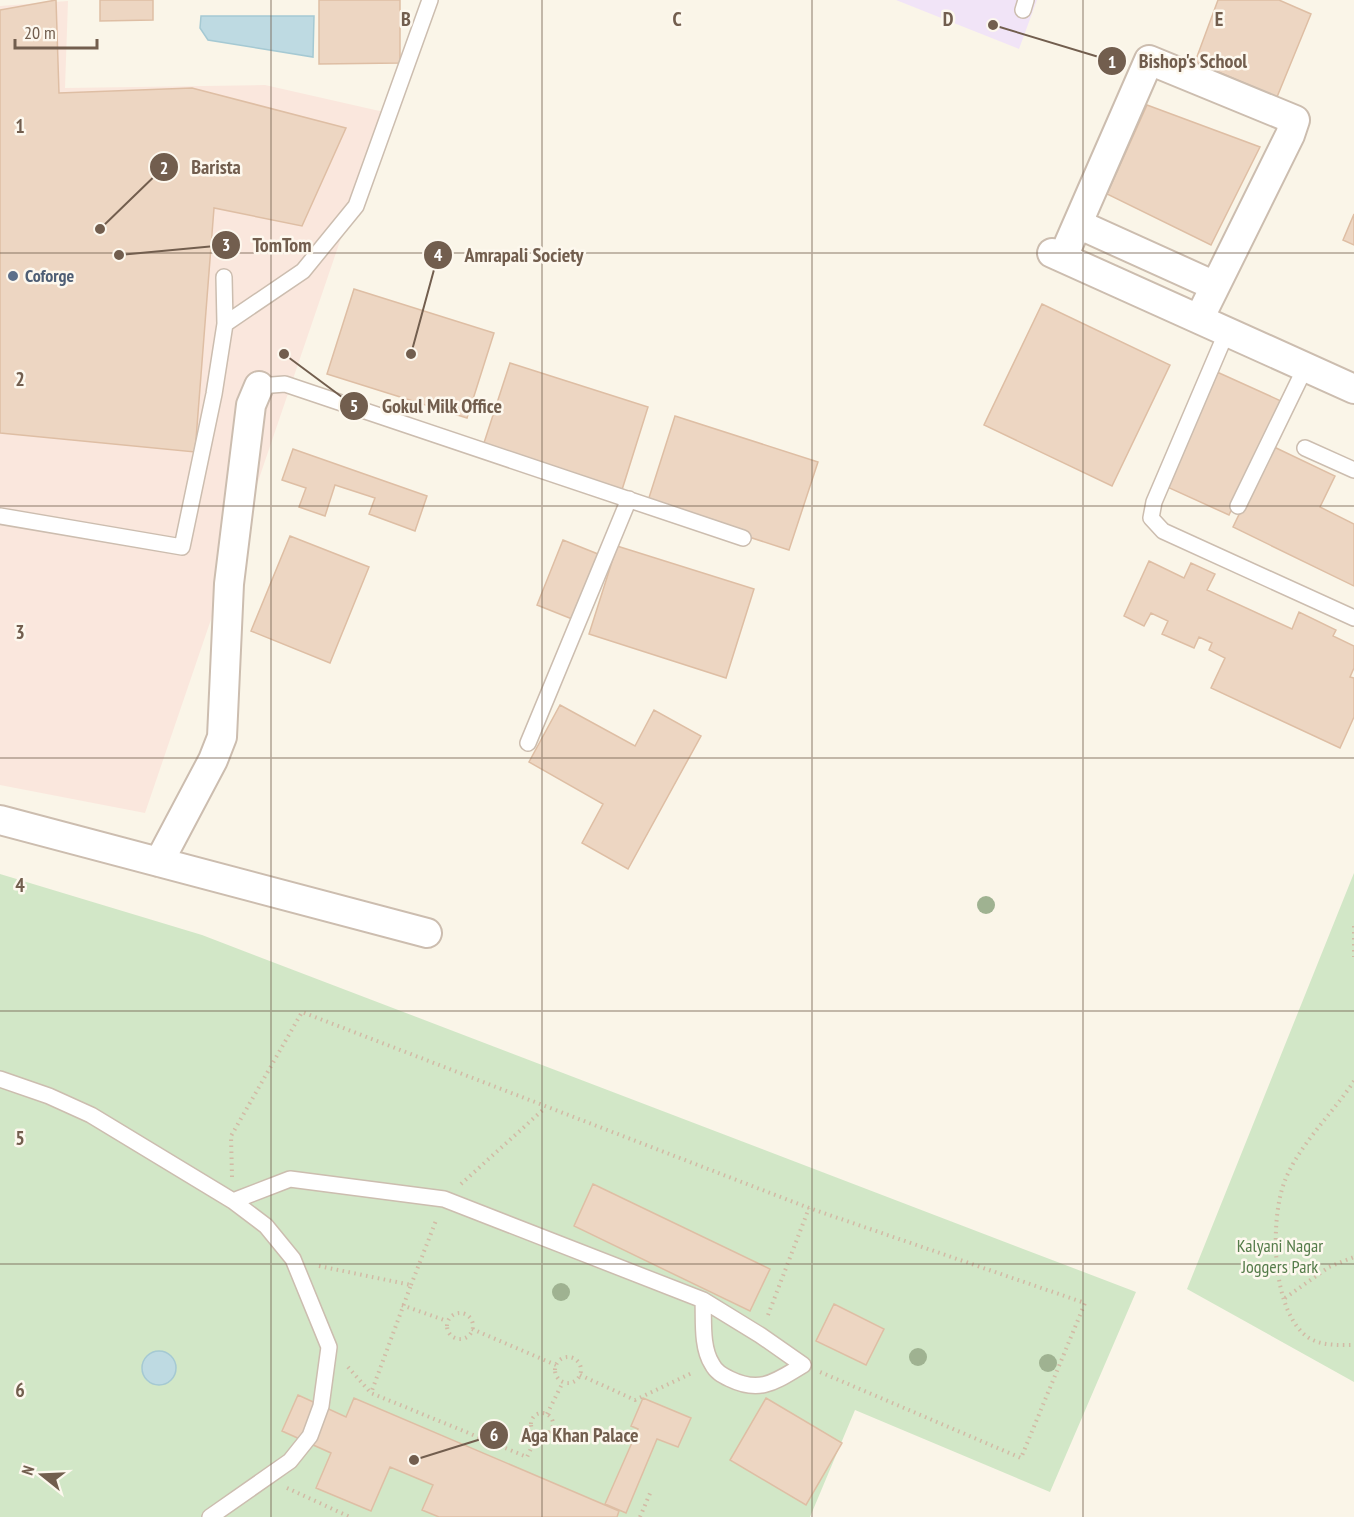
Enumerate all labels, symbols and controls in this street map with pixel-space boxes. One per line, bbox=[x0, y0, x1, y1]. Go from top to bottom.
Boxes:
text: B bbox=[401, 6, 411, 32]
text: C bbox=[672, 6, 682, 32]
text: D bbox=[943, 6, 954, 32]
text: E bbox=[1215, 6, 1223, 32]
scale bar bbox=[15, 12, 98, 50]
text: 20 m bbox=[24, 21, 56, 44]
callout: Bishop's School bbox=[1097, 42, 1259, 80]
text: Bishop's School bbox=[1139, 48, 1247, 74]
text: 1 bbox=[1108, 50, 1116, 73]
text: 1 bbox=[15, 113, 25, 139]
callout: Barista bbox=[149, 148, 252, 186]
text: Barista bbox=[191, 154, 241, 180]
text: 2 bbox=[160, 156, 168, 179]
callout: TomTom bbox=[211, 226, 324, 264]
text: TomTom bbox=[252, 232, 312, 258]
text: 3 bbox=[222, 233, 230, 256]
callout: Amrapali Society bbox=[423, 236, 596, 274]
text: Amrapali Society bbox=[463, 242, 585, 268]
text: 4 bbox=[434, 243, 443, 266]
place label: Coforge bbox=[25, 264, 75, 287]
marker: Coforge bbox=[6, 269, 20, 283]
text: 2 bbox=[15, 366, 25, 392]
callout: Gokul Milk Office bbox=[339, 387, 514, 425]
text: Gokul Milk Office bbox=[382, 393, 502, 419]
text: 5 bbox=[350, 394, 358, 417]
text: 3 bbox=[15, 619, 25, 645]
text: 4 bbox=[15, 872, 25, 898]
text: 5 bbox=[15, 1125, 25, 1151]
park label: Kalyani Nagar Joggers Park bbox=[1237, 1234, 1323, 1278]
text: 6 bbox=[15, 1377, 25, 1403]
callout: Aga Khan Palace bbox=[479, 1416, 651, 1454]
text: Aga Khan Palace bbox=[520, 1422, 639, 1448]
text: 6 bbox=[490, 1423, 498, 1446]
north arrow bbox=[12, 1445, 72, 1505]
text: N bbox=[17, 1463, 39, 1478]

